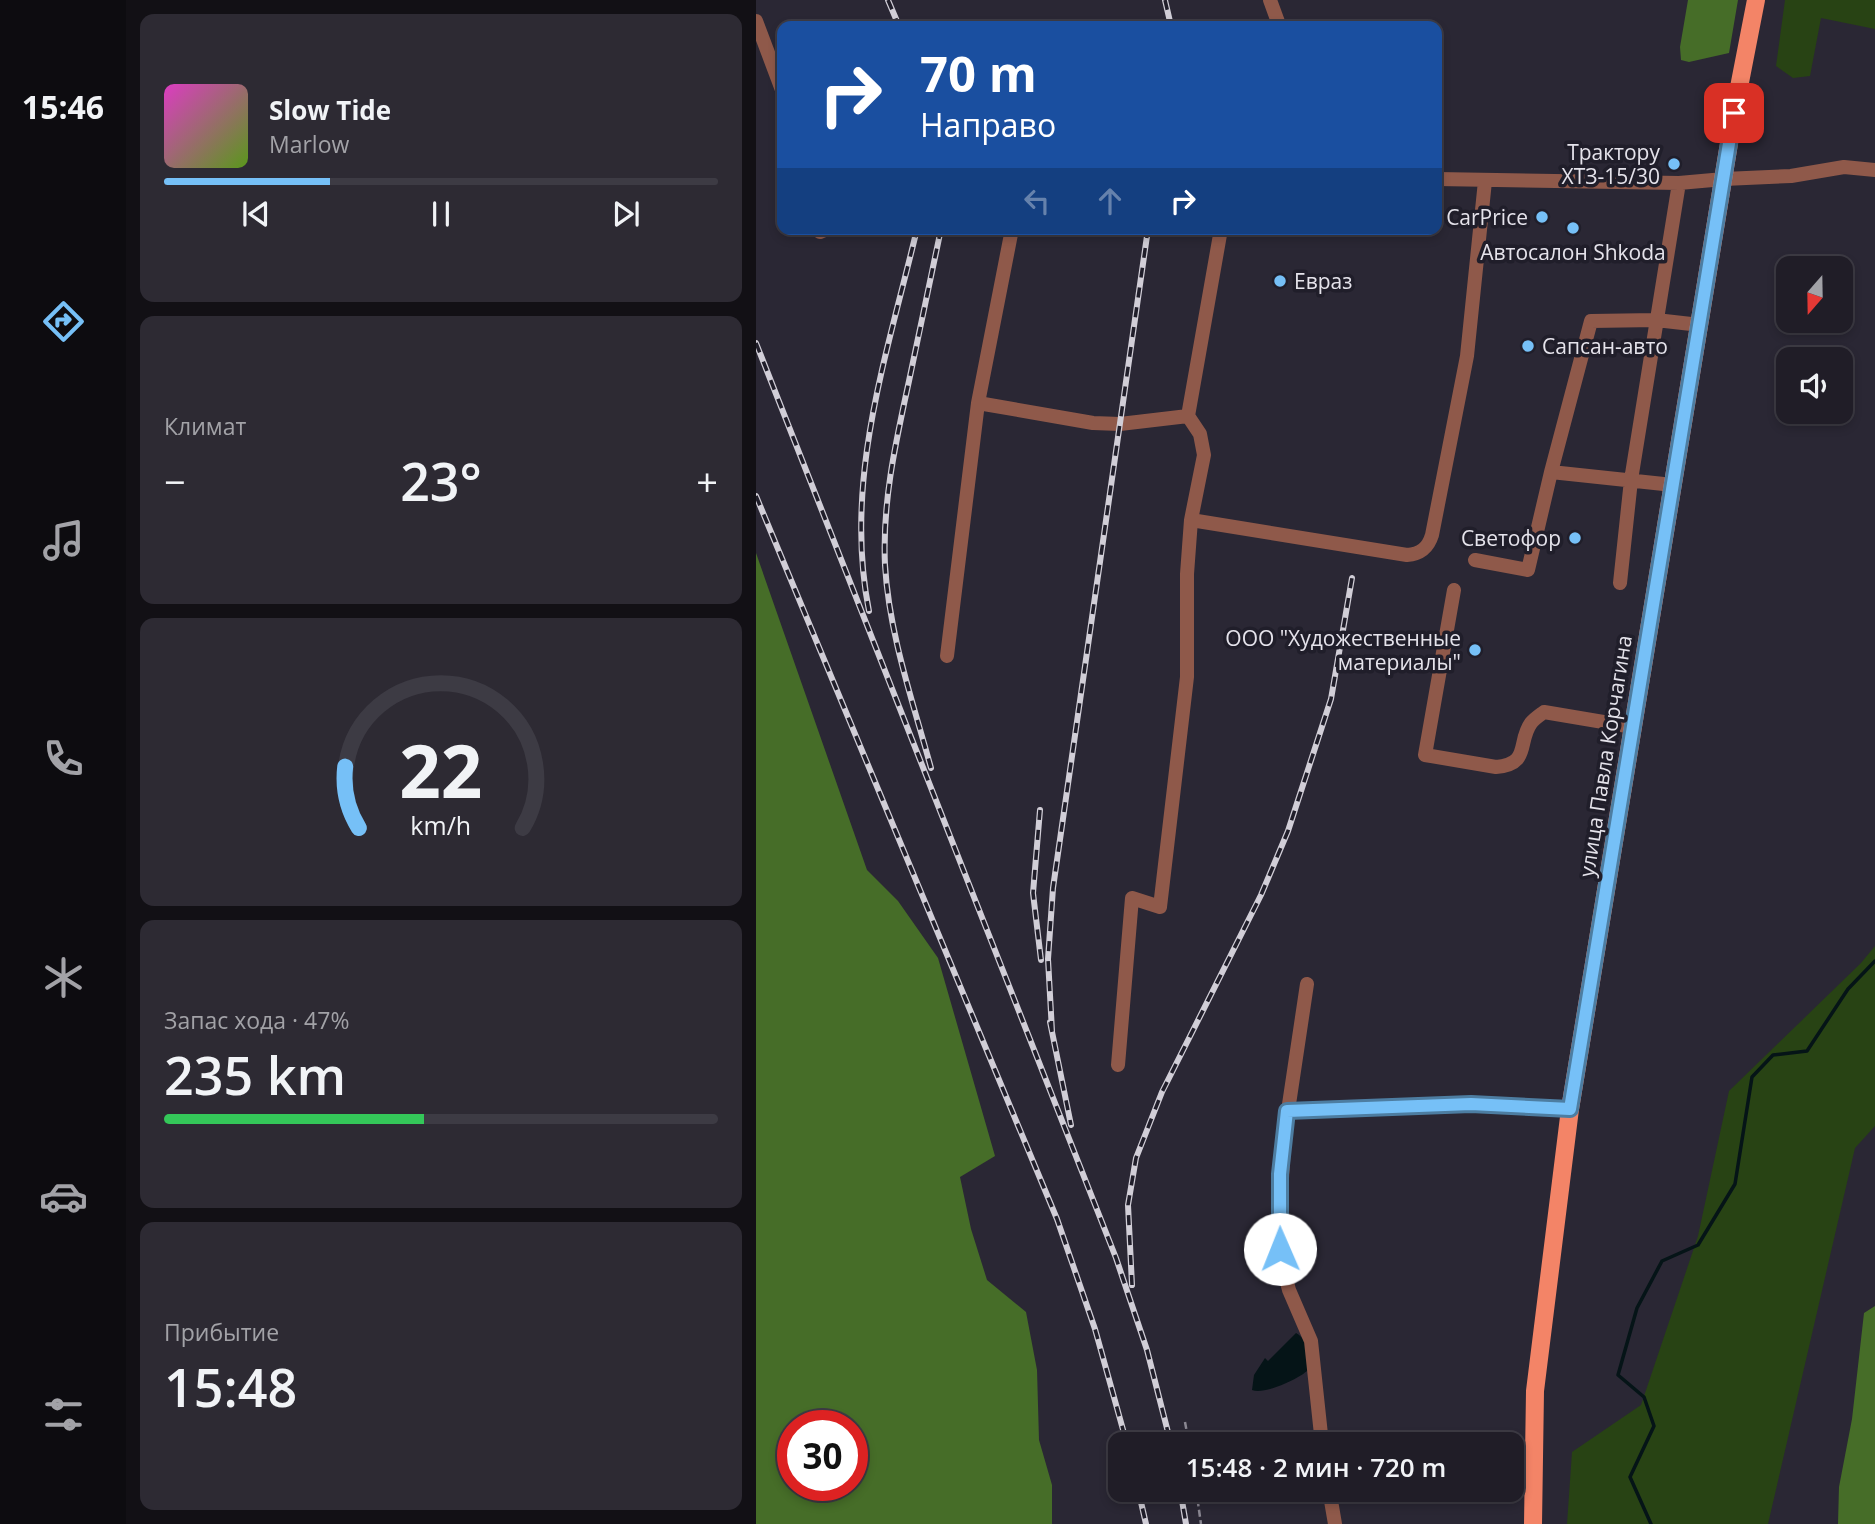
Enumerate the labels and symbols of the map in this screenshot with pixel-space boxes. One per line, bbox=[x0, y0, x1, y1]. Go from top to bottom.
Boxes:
pin bbox=[1704, 83, 1764, 143]
place label: Трактору ХТЗ-15/30 bbox=[1562, 138, 1660, 190]
marker: Трактору ХТЗ-15/30 bbox=[1666, 156, 1682, 172]
place label: CarPrice bbox=[1446, 203, 1528, 231]
marker: CarPrice bbox=[1534, 209, 1550, 225]
marker: Автосалон Shkoda bbox=[1565, 220, 1581, 236]
place label: Автосалон Shkoda bbox=[1480, 238, 1666, 266]
north arrow bbox=[1776, 256, 1853, 332]
place label: Евраз bbox=[1294, 267, 1352, 295]
marker: Евраз bbox=[1272, 273, 1288, 289]
place label: Сапсан-авто bbox=[1542, 332, 1668, 360]
marker: Сапсан-авто bbox=[1520, 338, 1536, 354]
place label: Светофор bbox=[1461, 524, 1561, 552]
marker: Светофор bbox=[1567, 530, 1583, 546]
place label: ООО "Художественные материалы" bbox=[1225, 624, 1461, 676]
street label: улица Павла Корчагина bbox=[1572, 633, 1638, 879]
marker: ООО "Художественные материалы" bbox=[1467, 642, 1483, 658]
position arrow bbox=[1243, 1212, 1317, 1286]
speed limit sign: 30 bbox=[777, 1410, 868, 1501]

